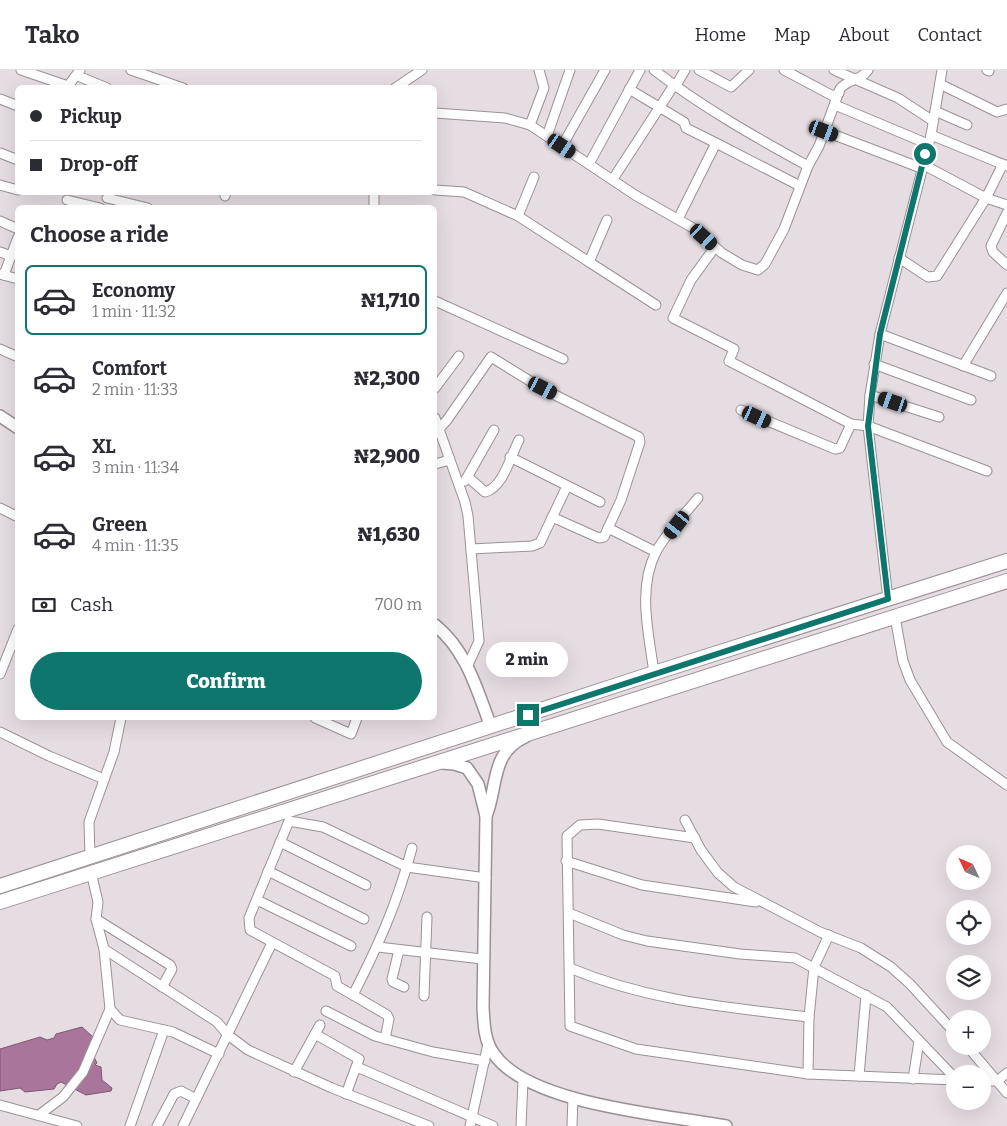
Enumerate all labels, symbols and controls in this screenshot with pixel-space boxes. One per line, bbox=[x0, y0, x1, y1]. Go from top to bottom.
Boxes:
text: Tako bbox=[25, 21, 80, 49]
text: Home bbox=[695, 24, 746, 46]
text: Map bbox=[774, 24, 810, 46]
text: About bbox=[838, 24, 889, 46]
text: Contact bbox=[917, 24, 982, 46]
text: Pickup bbox=[60, 105, 122, 128]
car bbox=[807, 119, 840, 143]
car bbox=[545, 131, 578, 161]
route start bbox=[914, 143, 936, 165]
text: Drop-off bbox=[60, 153, 138, 176]
text: Choose a ride bbox=[30, 221, 169, 248]
car bbox=[687, 221, 720, 253]
icon: car bbox=[32, 278, 77, 323]
text: Economy bbox=[92, 279, 175, 302]
text: ₦1,710 bbox=[361, 289, 420, 312]
text: 1 min · 11:32 bbox=[92, 302, 176, 321]
icon: car bbox=[32, 356, 77, 401]
text: Comfort bbox=[92, 357, 167, 380]
text: ₦2,300 bbox=[353, 367, 420, 390]
car bbox=[526, 375, 559, 401]
text: 2 min · 11:33 bbox=[92, 380, 178, 399]
car bbox=[876, 390, 909, 414]
car bbox=[740, 404, 773, 430]
icon: car bbox=[32, 434, 77, 479]
text: XL bbox=[92, 435, 116, 458]
text: ₦2,900 bbox=[354, 445, 420, 468]
text: 3 min · 11:34 bbox=[92, 458, 179, 477]
car bbox=[661, 509, 692, 541]
icon: car bbox=[32, 512, 77, 557]
text: Green bbox=[92, 513, 147, 536]
text: ₦1,630 bbox=[357, 523, 420, 546]
text: 4 min · 11:35 bbox=[92, 536, 179, 555]
icon: cash bbox=[30, 591, 58, 619]
text: Cash bbox=[70, 593, 113, 616]
text: 700 m bbox=[375, 595, 422, 614]
callout: 2 min bbox=[487, 642, 569, 678]
text: 2 min bbox=[506, 650, 548, 669]
button: Confirm bbox=[30, 652, 422, 710]
route end bbox=[517, 704, 539, 726]
north arrow bbox=[946, 845, 991, 890]
map controls bbox=[946, 845, 991, 1110]
button: locate bbox=[946, 900, 991, 945]
button: layers bbox=[946, 955, 991, 1000]
button: + bbox=[946, 1010, 991, 1055]
button: − bbox=[946, 1065, 991, 1110]

